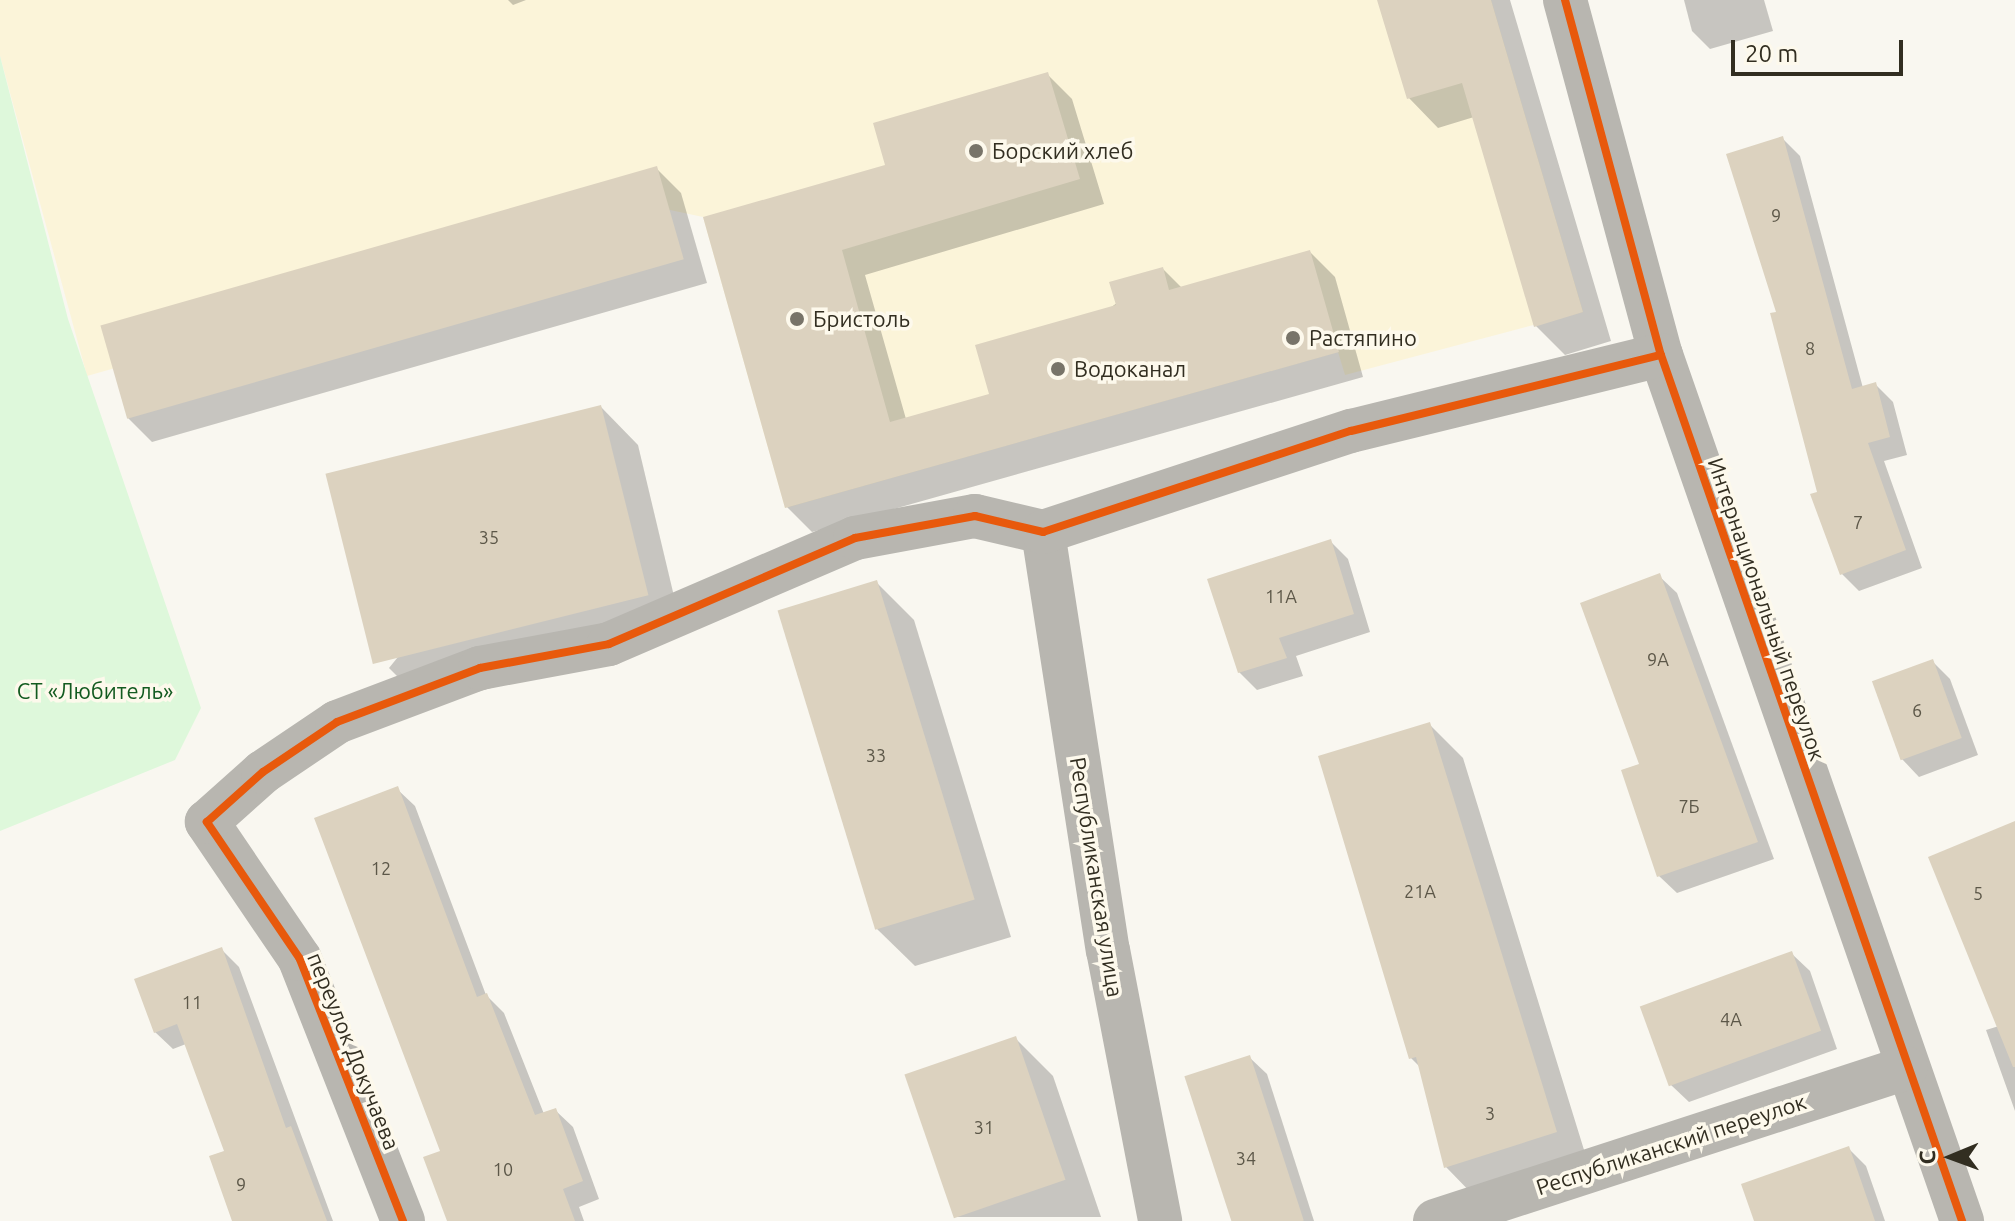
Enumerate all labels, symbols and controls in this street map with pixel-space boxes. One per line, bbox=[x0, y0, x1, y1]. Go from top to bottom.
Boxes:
scale bar bbox=[1735, 24, 1907, 74]
text: 20 m bbox=[1745, 40, 1798, 67]
place label: Борский хлеб bbox=[992, 138, 1133, 164]
marker: Борский хлеб bbox=[967, 142, 985, 160]
house number: 9 bbox=[1771, 204, 1781, 226]
place label: Бристоль bbox=[813, 306, 910, 332]
marker: Бристоль bbox=[788, 310, 806, 328]
place label: Растяпино bbox=[1309, 325, 1417, 351]
marker: Растяпино bbox=[1284, 329, 1302, 347]
house number: 8 bbox=[1805, 337, 1815, 359]
place label: Водоканал bbox=[1074, 356, 1186, 382]
marker: Водоканал bbox=[1049, 360, 1067, 378]
street label: Интернациональный переулок bbox=[1703, 454, 1831, 764]
house number: 7 bbox=[1853, 511, 1863, 533]
house number: 35 bbox=[479, 526, 499, 548]
house number: 11А bbox=[1265, 585, 1297, 607]
house number: 9А bbox=[1647, 648, 1669, 670]
park label: СТ «Любитель» bbox=[17, 678, 173, 704]
house number: 6 bbox=[1912, 699, 1922, 721]
house number: 33 bbox=[866, 744, 886, 766]
street label: Республиканская улица bbox=[1065, 755, 1129, 999]
house number: 7Б bbox=[1678, 795, 1700, 817]
house number: 12 bbox=[371, 857, 391, 879]
house number: 21А bbox=[1404, 880, 1436, 902]
house number: 5 bbox=[1973, 882, 1983, 904]
street label: переулок Докучаева bbox=[302, 948, 406, 1154]
house number: 11 bbox=[182, 991, 202, 1013]
house number: 4А bbox=[1720, 1008, 1742, 1030]
street label: Республиканский переулок bbox=[1533, 1088, 1809, 1200]
house number: 3 bbox=[1485, 1102, 1495, 1124]
house number: 31 bbox=[974, 1116, 994, 1138]
north arrow bbox=[1911, 1117, 1991, 1197]
house number: 34 bbox=[1236, 1147, 1256, 1169]
text: С bbox=[1914, 1150, 1939, 1165]
house number: 10 bbox=[493, 1158, 513, 1180]
house number: 9 bbox=[236, 1173, 246, 1195]

